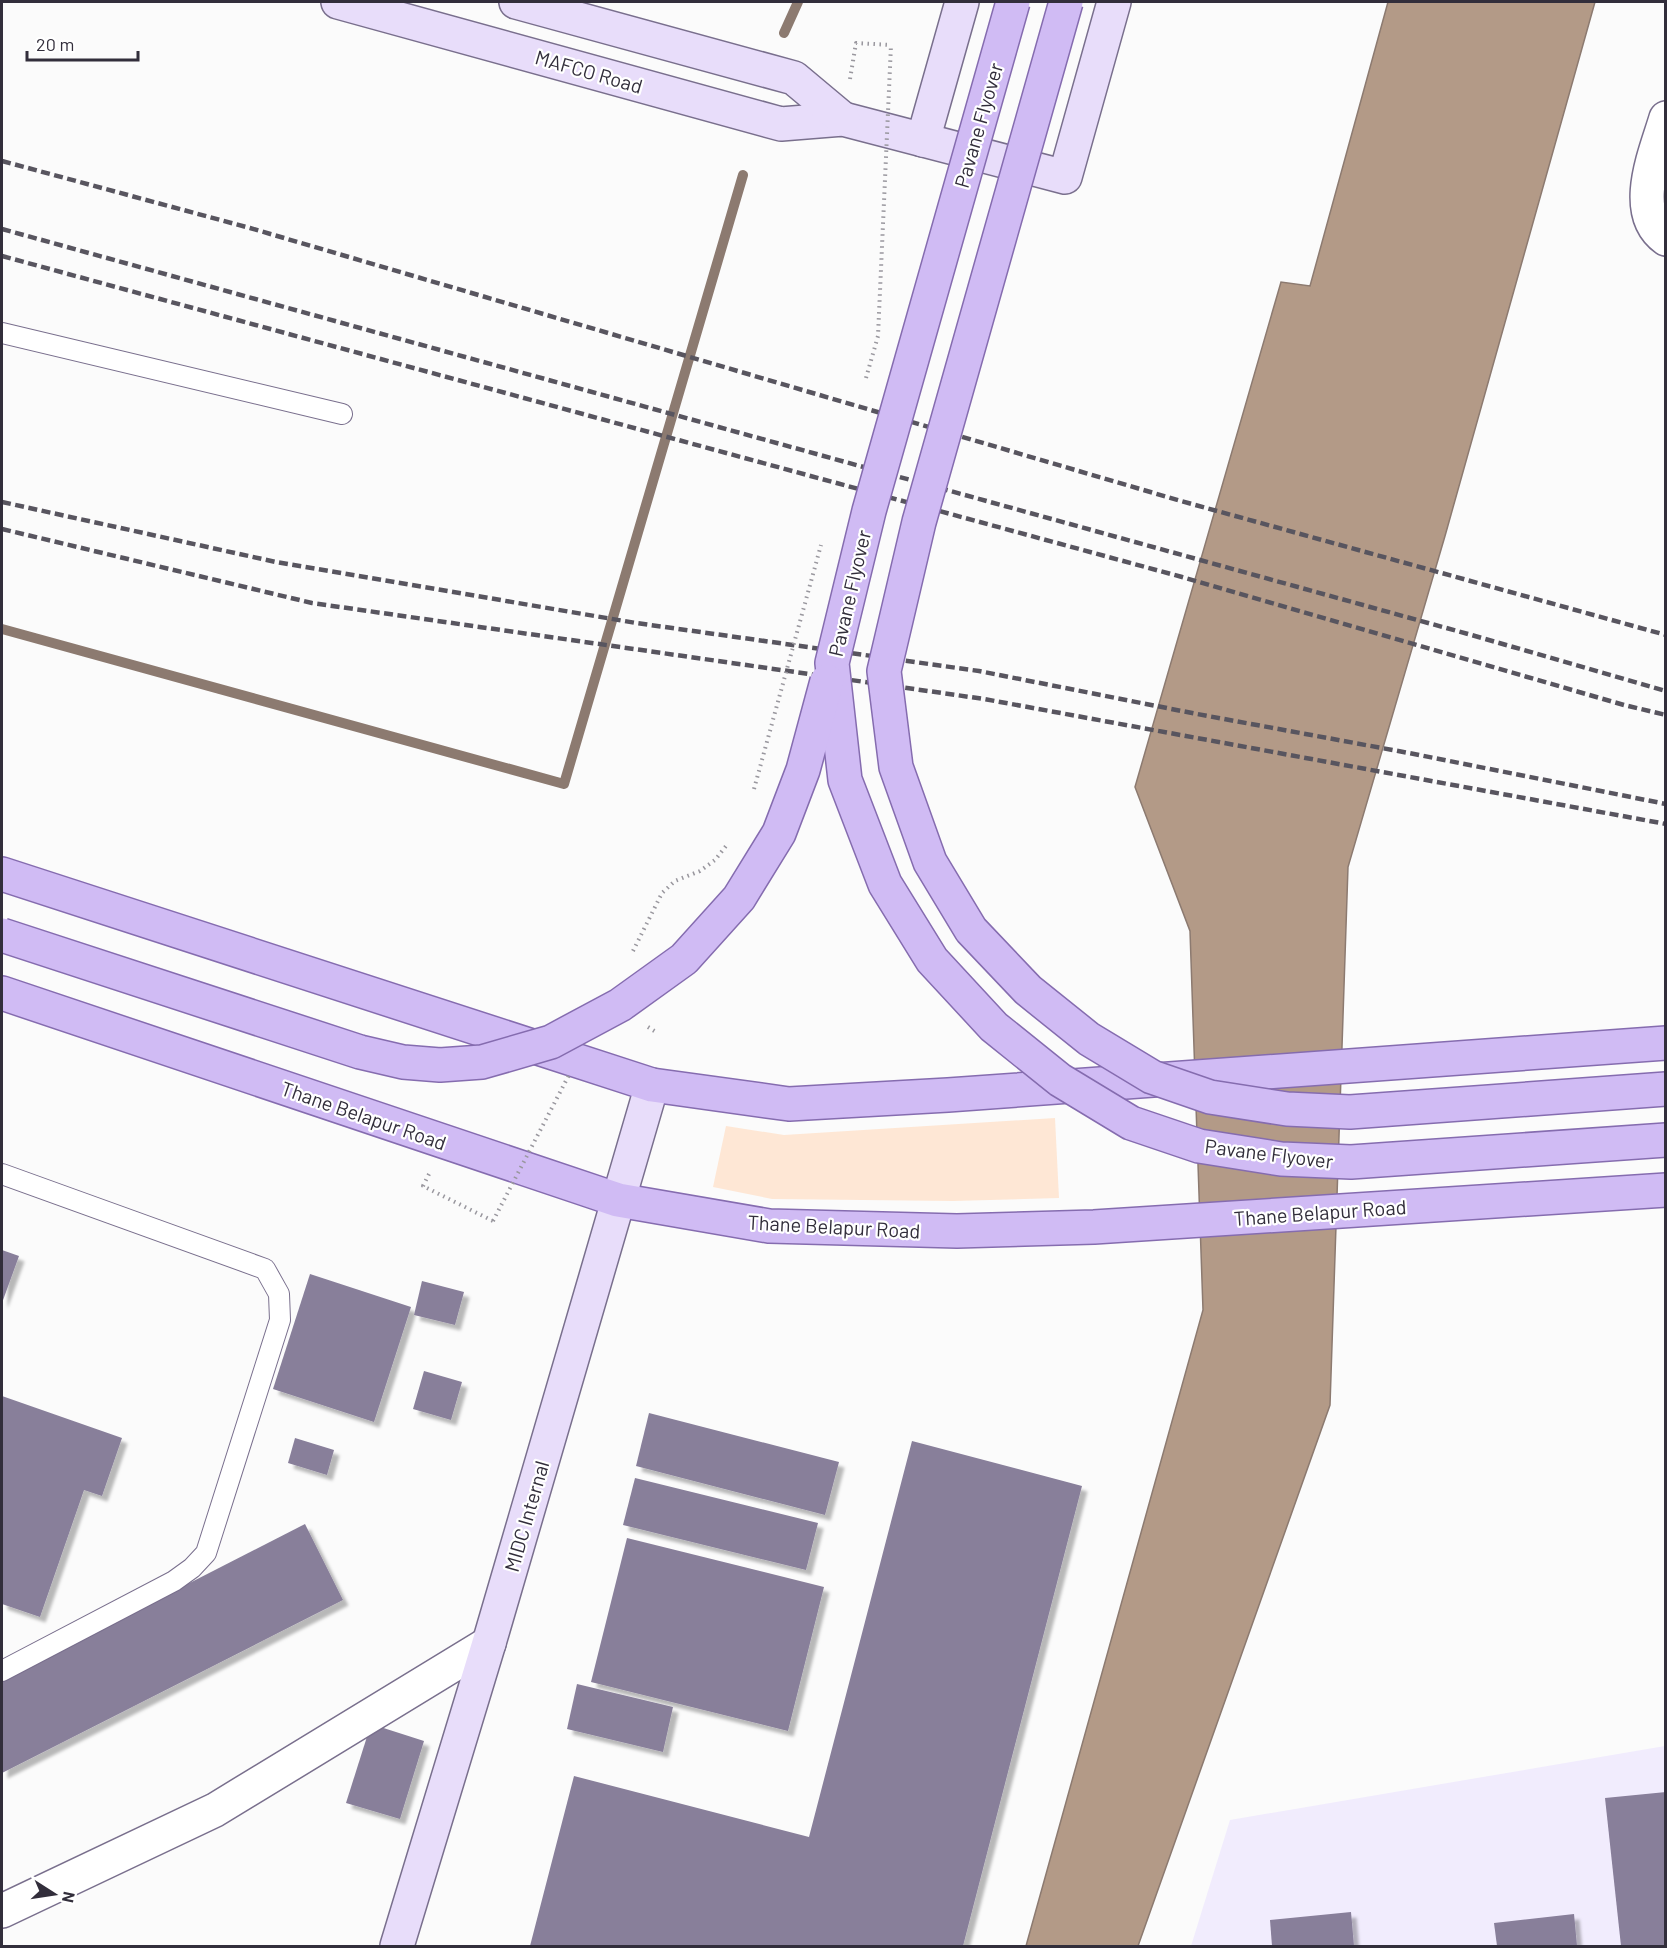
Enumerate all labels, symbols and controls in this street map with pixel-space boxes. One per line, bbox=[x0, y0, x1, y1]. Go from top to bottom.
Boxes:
scale bar bbox=[27, 24, 138, 62]
text: 20 m bbox=[36, 33, 74, 55]
street label: MAFCO Road bbox=[533, 44, 645, 98]
street label: Pavane Flyover bbox=[949, 60, 1007, 190]
street label: Pavane Flyover bbox=[823, 527, 875, 659]
street label: Thane Belapur Road bbox=[278, 1075, 450, 1155]
street label: Pavane Flyover bbox=[1203, 1133, 1335, 1173]
street label: Thane Belapur Road bbox=[1233, 1194, 1407, 1230]
street label: Thane Belapur Road bbox=[747, 1209, 921, 1243]
street label: MIDC Internal bbox=[499, 1458, 553, 1574]
north arrow bbox=[24, 1864, 84, 1924]
text: N bbox=[59, 1890, 80, 1904]

